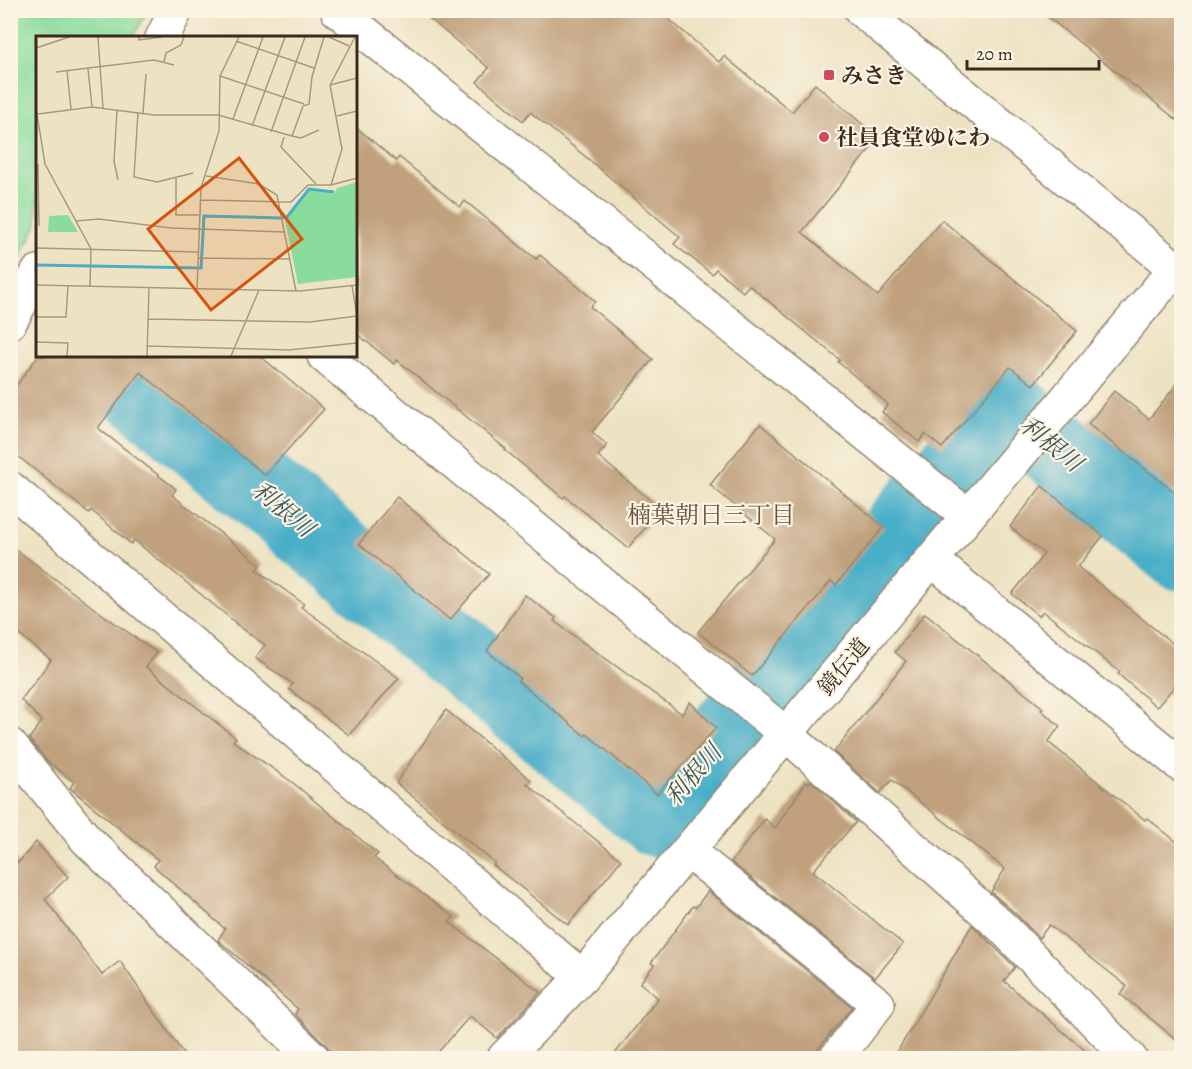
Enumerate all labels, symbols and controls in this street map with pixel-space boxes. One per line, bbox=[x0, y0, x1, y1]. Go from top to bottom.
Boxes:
scale bar bbox=[967, 33, 1099, 71]
inset map bbox=[36, 36, 357, 357]
text: 20 m bbox=[976, 42, 1013, 66]
place label: みさき bbox=[841, 61, 907, 91]
marker: みさき bbox=[822, 68, 836, 82]
place label: 社員食堂ゆにわ bbox=[836, 123, 990, 153]
marker: 社員食堂ゆにわ bbox=[817, 130, 831, 144]
water label: 利根川 bbox=[1013, 409, 1091, 481]
water label: 利根川 bbox=[245, 474, 323, 546]
district label: 楠葉朝日三丁目 bbox=[627, 499, 795, 531]
street label: 鏡伝道 bbox=[811, 632, 876, 702]
water label: 利根川 bbox=[657, 735, 731, 813]

